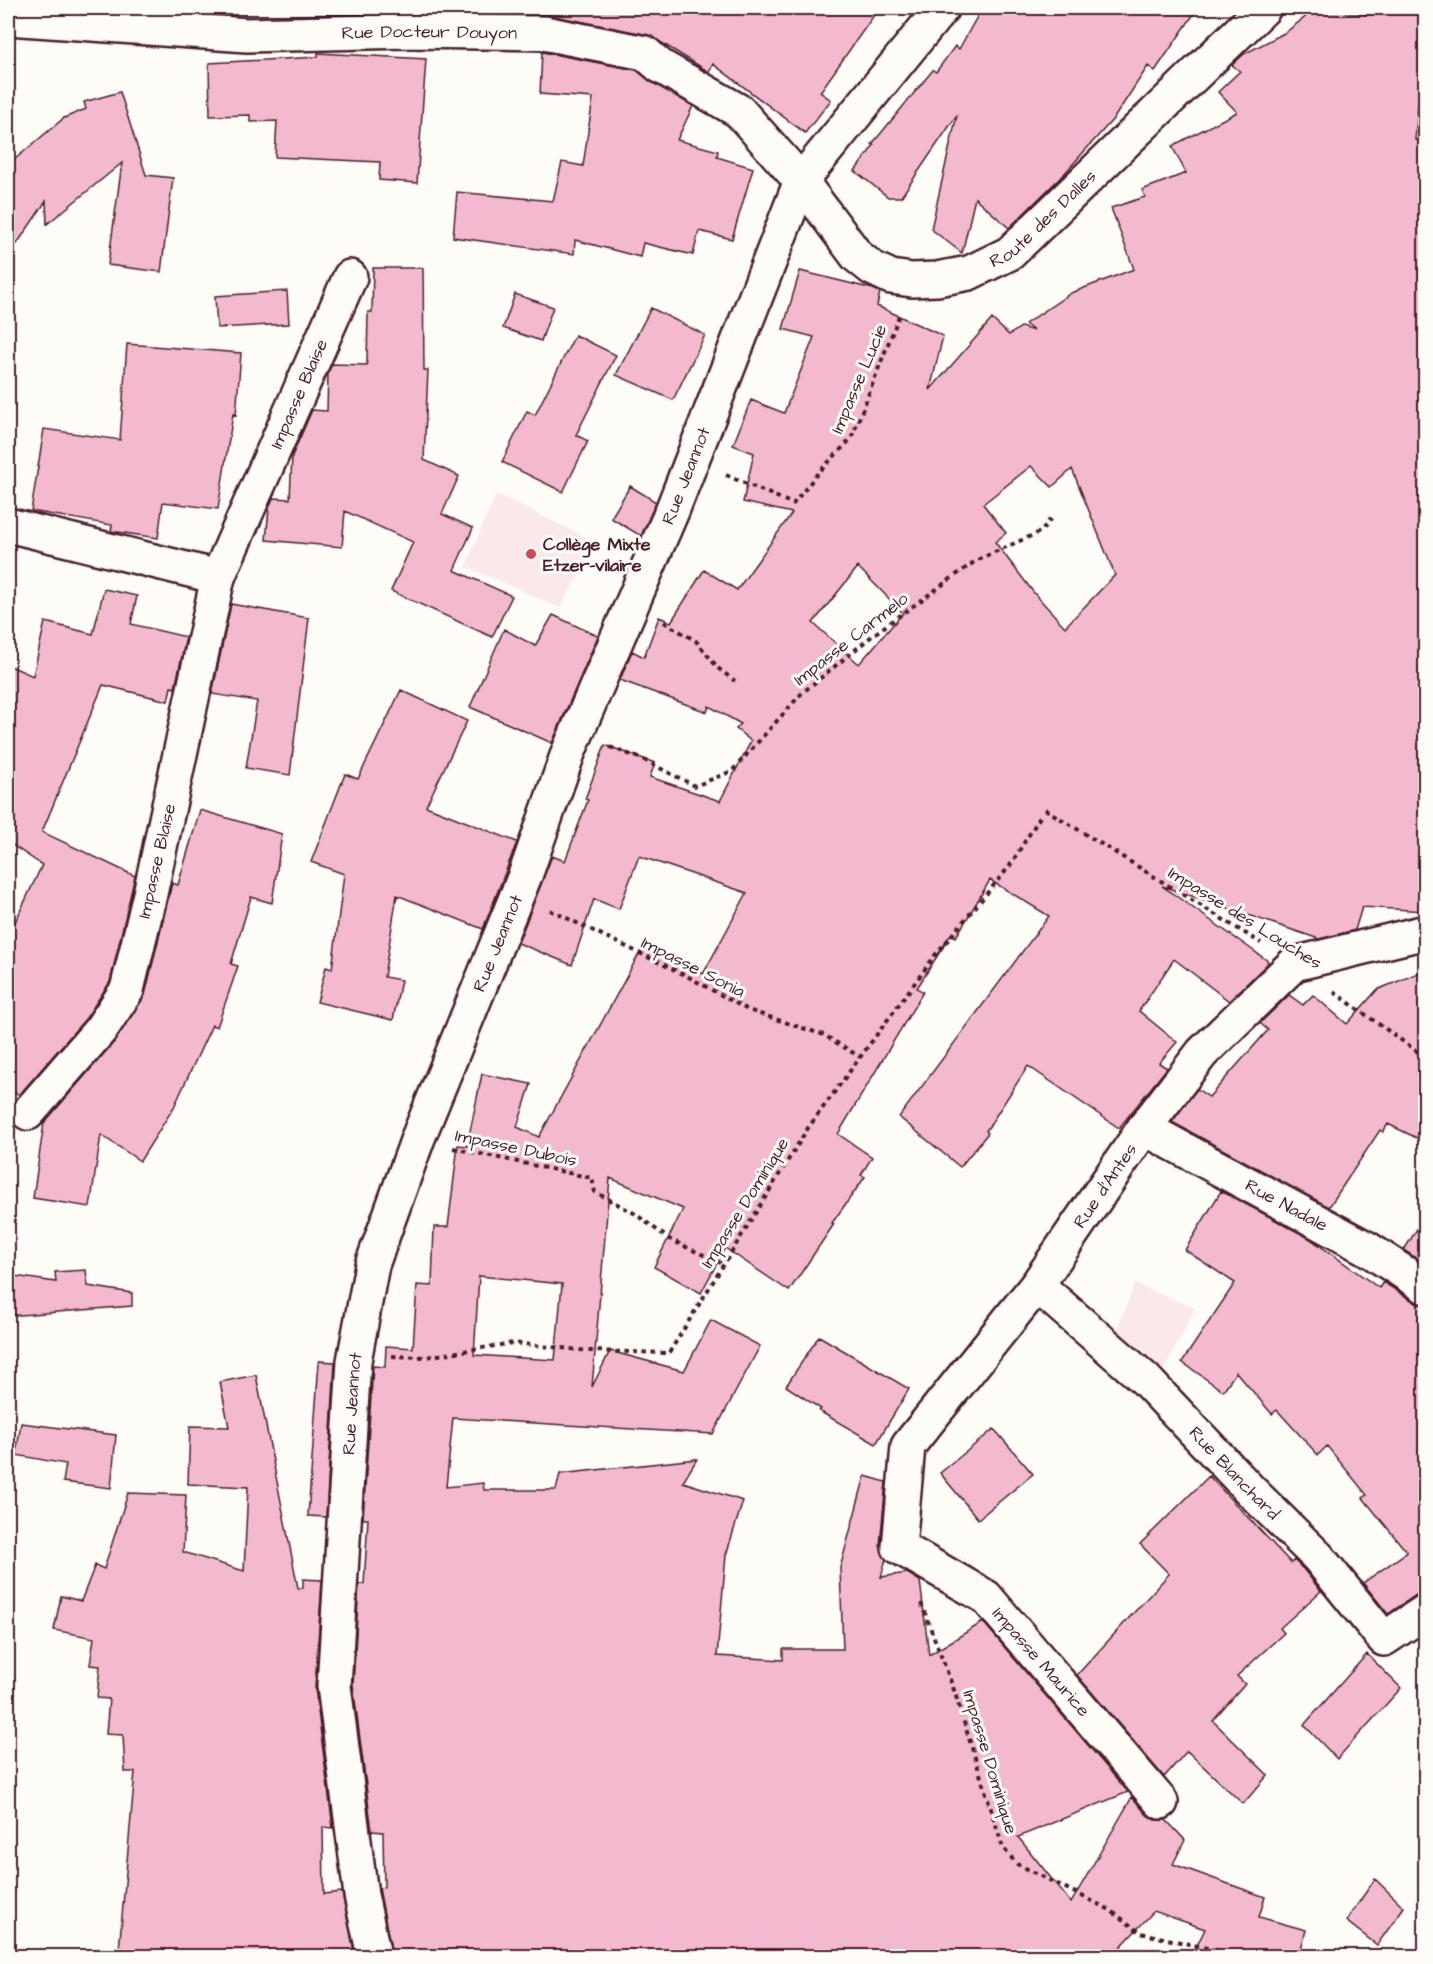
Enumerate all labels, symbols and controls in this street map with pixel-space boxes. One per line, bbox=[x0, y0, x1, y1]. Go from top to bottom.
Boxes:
street label: Rue Docteur Douyon bbox=[341, 18, 517, 46]
street label: Route des Dalles bbox=[985, 164, 1102, 274]
street label: Impasse Lucie bbox=[825, 320, 893, 437]
street label: Impasse Blaise bbox=[263, 335, 334, 453]
street label: Rue Jeannot bbox=[655, 423, 716, 528]
place label: Collège Mixte Etzer-vilaire bbox=[543, 532, 651, 578]
marker: Collège Mixte Etzer-vilaire bbox=[524, 547, 538, 561]
street label: Impasse Carmelo bbox=[788, 586, 914, 692]
street label: Impasse Blaise bbox=[132, 801, 182, 921]
street label: Impasse des Louches bbox=[1163, 861, 1327, 975]
street label: Rue Jeannot bbox=[466, 890, 529, 995]
street label: Impasse Sonia bbox=[637, 930, 749, 1004]
street label: Impasse Dubois bbox=[453, 1123, 579, 1173]
street label: Impasse Dominique bbox=[695, 1133, 795, 1273]
street label: Rue d'Antes bbox=[1067, 1138, 1143, 1233]
street label: Rue Nadale bbox=[1241, 1173, 1332, 1238]
street label: Rue Jeannot bbox=[336, 1349, 368, 1456]
street label: Rue Blanchard bbox=[1183, 1421, 1286, 1525]
street label: Impasse Maurice bbox=[986, 1602, 1096, 1722]
street label: Impasse Dominique bbox=[956, 1687, 1024, 1837]

